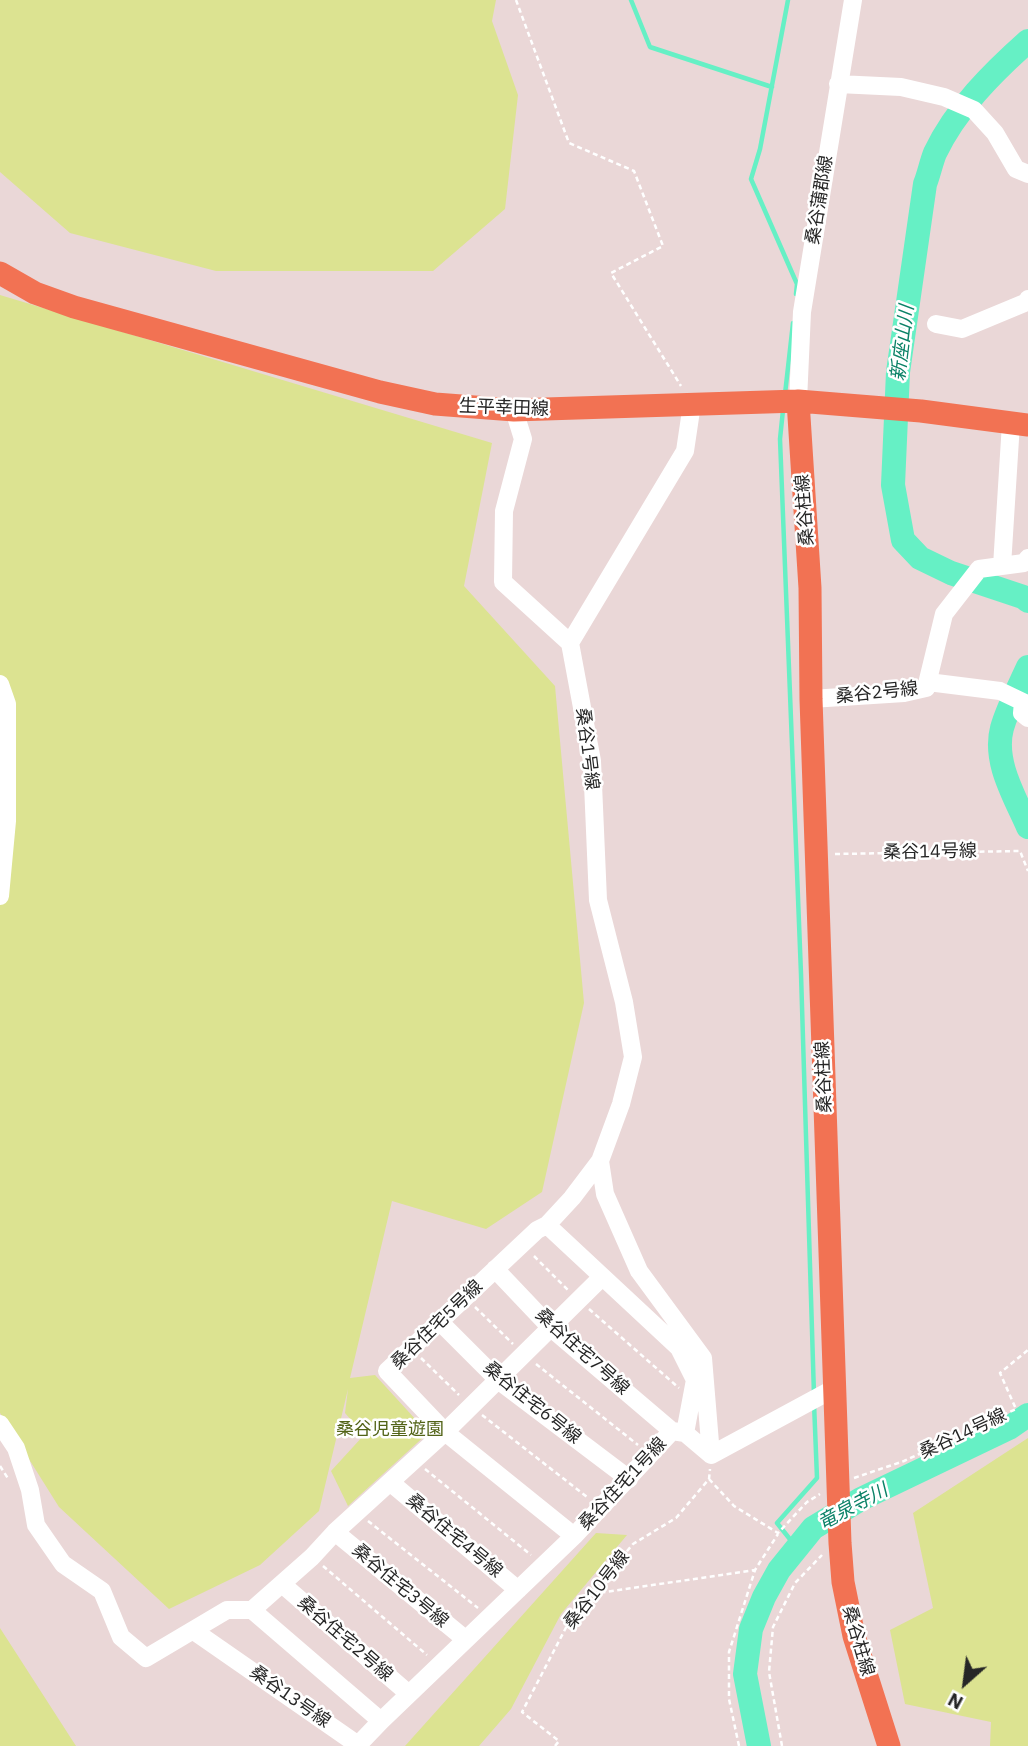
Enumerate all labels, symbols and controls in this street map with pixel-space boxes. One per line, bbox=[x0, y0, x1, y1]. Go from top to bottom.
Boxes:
street label: 桑谷蒲郡線 bbox=[802, 154, 838, 246]
water label: 新座山川 bbox=[887, 304, 919, 382]
street label: 生平幸田線 bbox=[459, 396, 549, 420]
street label: 桑谷柱線 bbox=[792, 473, 818, 547]
street label: 桑谷2号線 bbox=[835, 678, 919, 708]
street label: 桑谷1号線 bbox=[571, 707, 603, 791]
street label: 桑谷14号線 bbox=[883, 840, 977, 864]
street label: 桑谷柱線 bbox=[812, 1041, 836, 1113]
street label: 桑谷住宅5号線 bbox=[387, 1276, 487, 1374]
street label: 桑谷住宅7号線 bbox=[531, 1304, 633, 1400]
street label: 桑谷住宅6号線 bbox=[479, 1357, 585, 1449]
street label: 桑谷14号線 bbox=[916, 1404, 1010, 1464]
park label: 桑谷児童遊園 bbox=[336, 1419, 444, 1441]
street label: 桑谷住宅1号線 bbox=[575, 1433, 671, 1535]
water label: 竜泉寺川 bbox=[814, 1479, 892, 1535]
street label: 桑谷住宅4号線 bbox=[402, 1490, 506, 1582]
street label: 桑谷住宅3号線 bbox=[348, 1540, 452, 1632]
street label: 桑谷10号線 bbox=[560, 1546, 634, 1634]
street label: 桑谷住宅2号線 bbox=[293, 1592, 397, 1686]
street label: 桑谷柱線 bbox=[838, 1603, 878, 1679]
north arrow bbox=[930, 1648, 1000, 1718]
street label: 桑谷13号線 bbox=[245, 1661, 335, 1733]
text: N bbox=[943, 1688, 967, 1715]

